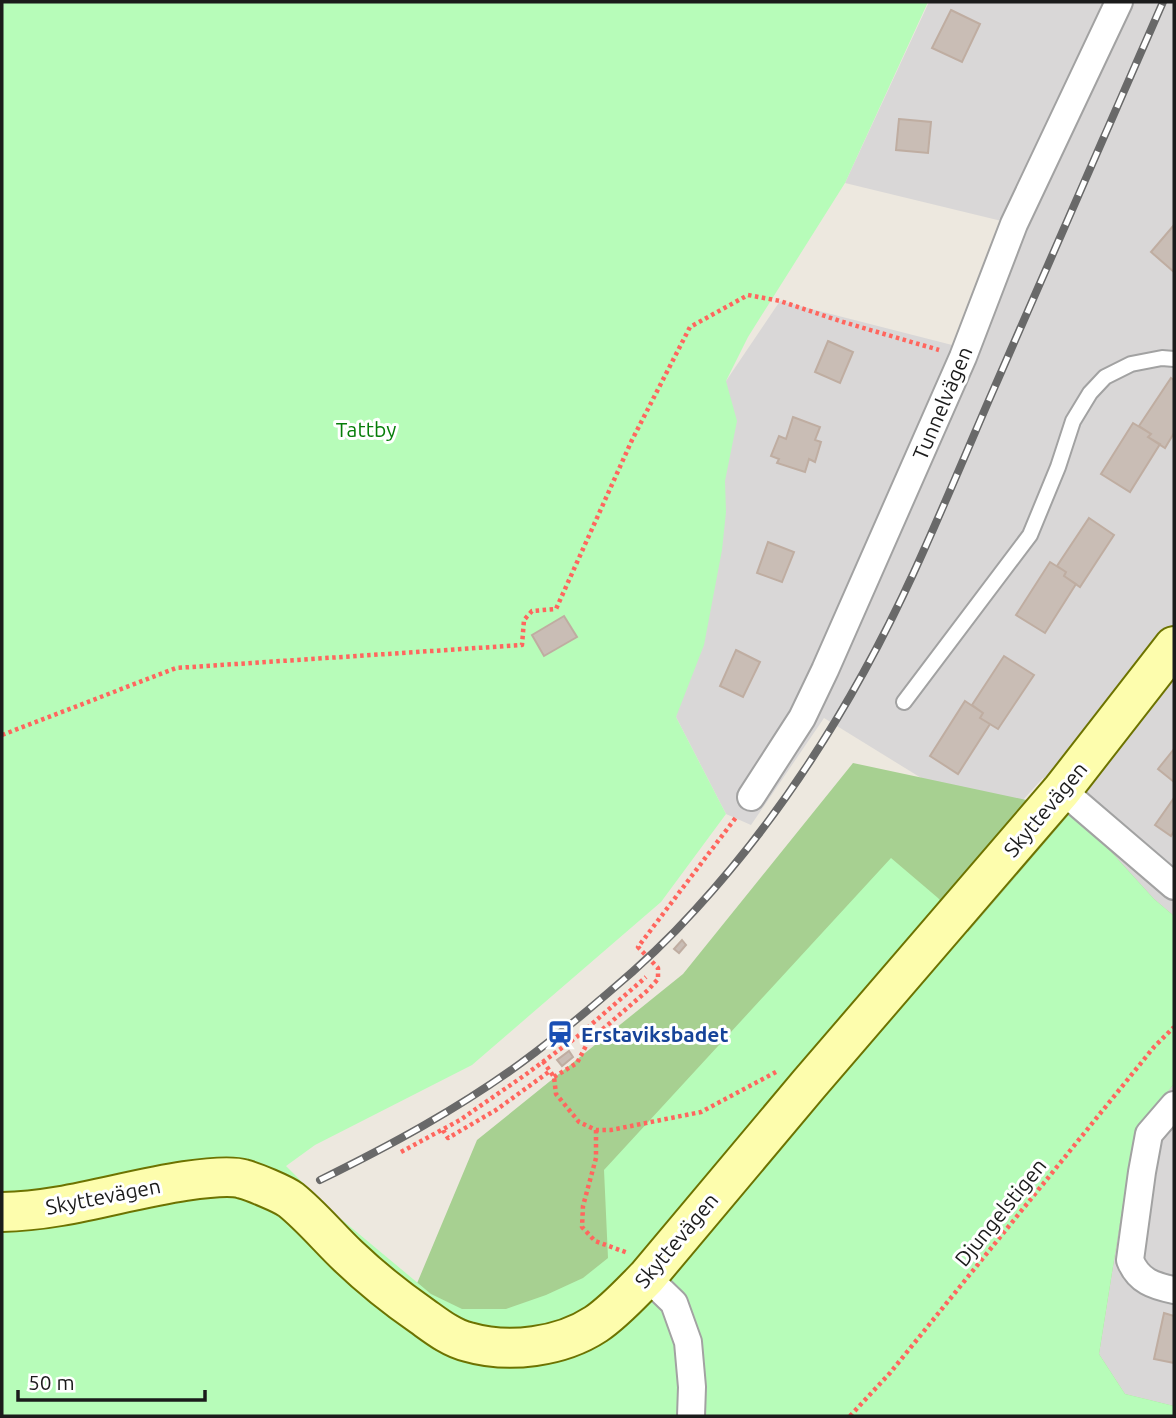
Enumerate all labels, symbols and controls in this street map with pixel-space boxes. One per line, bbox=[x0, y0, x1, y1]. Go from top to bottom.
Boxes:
street label: Tunnelvägen bbox=[907, 343, 977, 463]
park label: Tattby bbox=[336, 417, 396, 441]
street label: Skyttevägen bbox=[998, 757, 1092, 861]
station icon: Erstaviksbadet bbox=[545, 1019, 575, 1049]
place label: Erstaviksbadet bbox=[581, 1022, 728, 1046]
street label: Djungelstigen bbox=[949, 1153, 1051, 1271]
street label: Skyttevägen bbox=[44, 1173, 162, 1219]
street label: Skyttevägen bbox=[629, 1188, 723, 1292]
scale bar bbox=[18, 1358, 205, 1402]
text: 50 m bbox=[28, 1370, 75, 1394]

